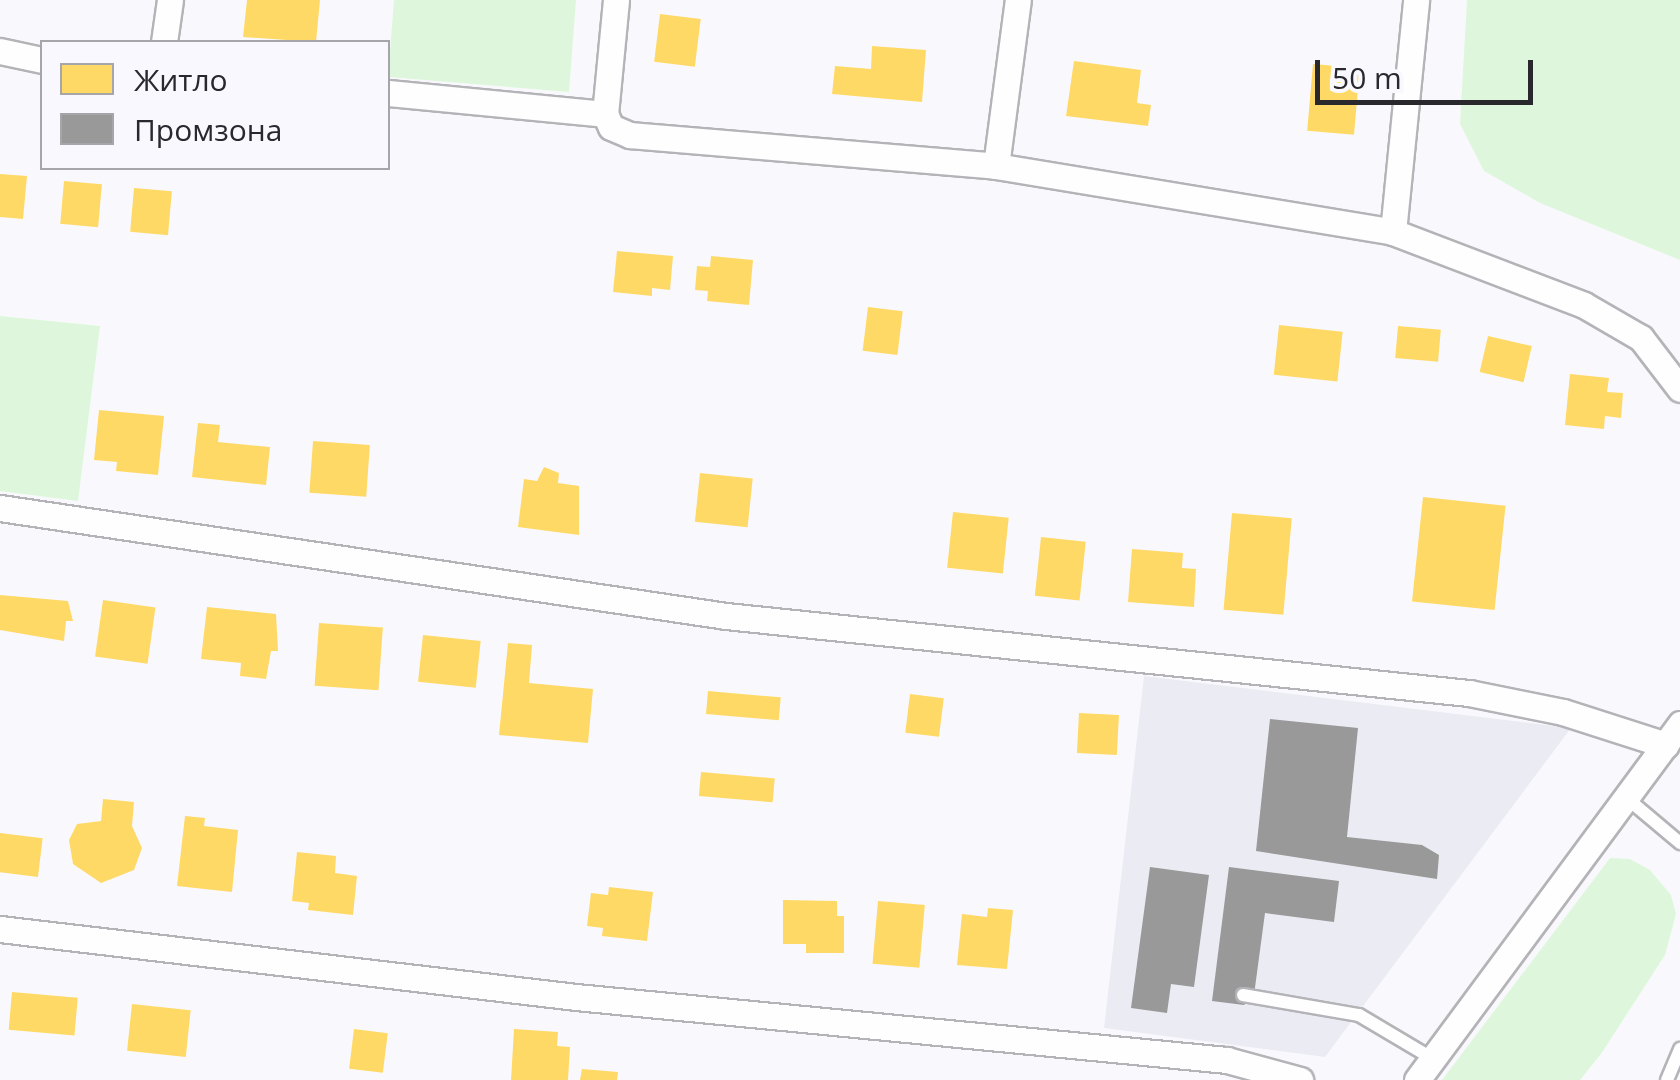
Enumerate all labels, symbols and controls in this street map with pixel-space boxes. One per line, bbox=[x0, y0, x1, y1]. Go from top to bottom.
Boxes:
legend bbox=[40, 40, 390, 170]
scale bar bbox=[1320, 40, 1538, 102]
text: 50 m bbox=[1332, 57, 1402, 98]
text: Житло bbox=[134, 59, 228, 100]
text: Промзона bbox=[134, 109, 282, 150]

